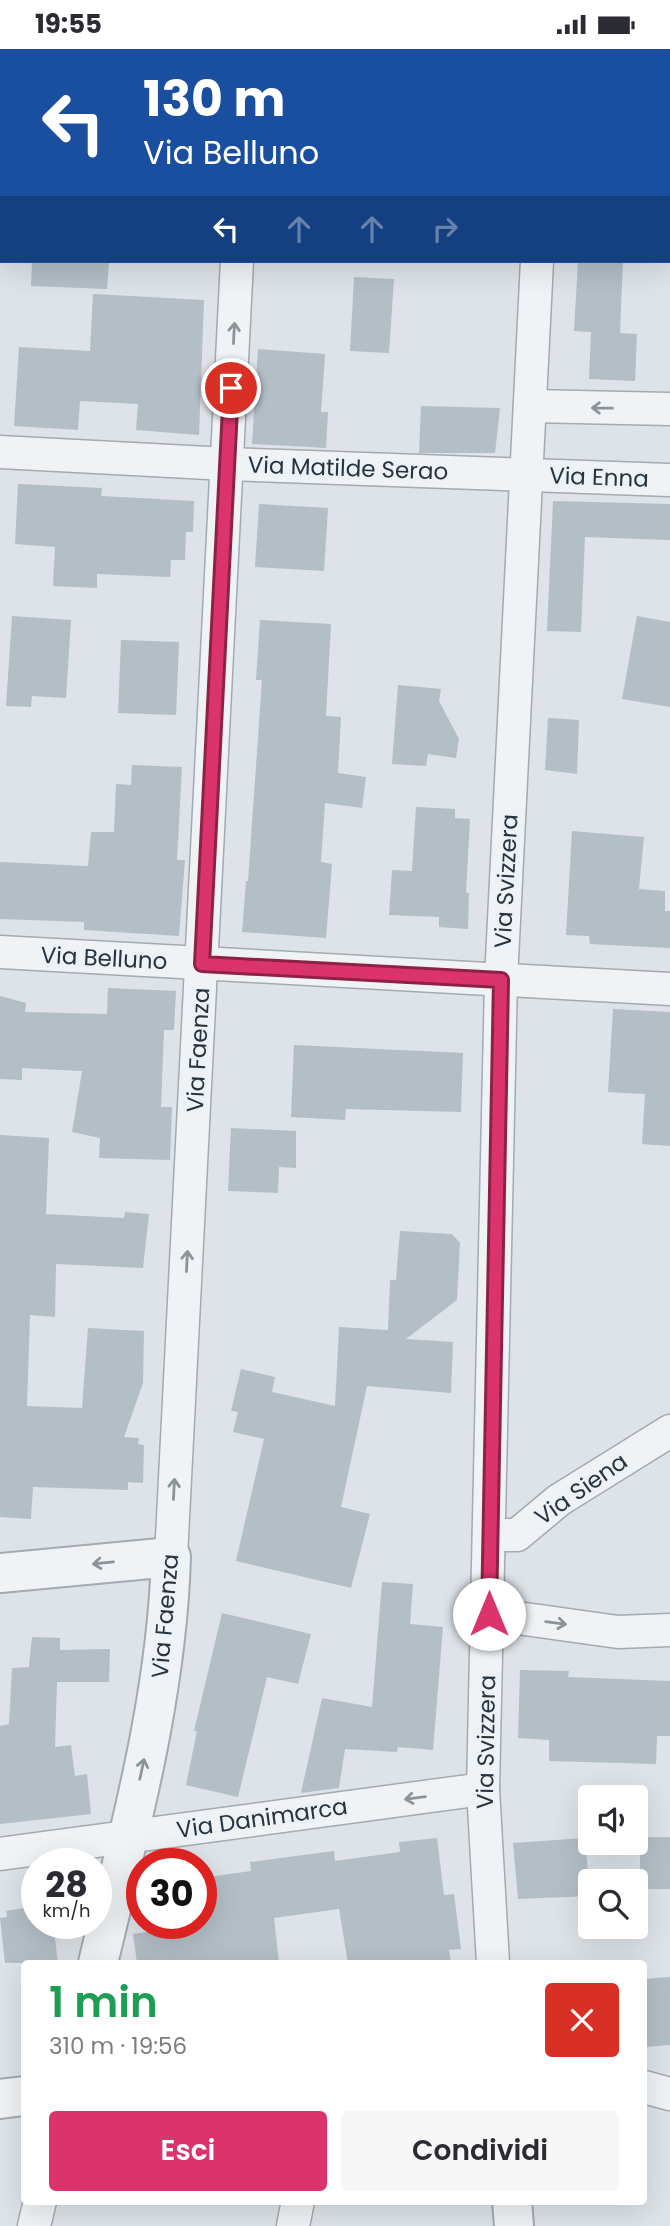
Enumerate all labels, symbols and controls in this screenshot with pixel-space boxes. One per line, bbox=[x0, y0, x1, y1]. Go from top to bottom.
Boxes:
text: 19:55 bbox=[35, 6, 102, 42]
text: 130 m bbox=[143, 65, 285, 133]
icon: left bbox=[28, 77, 119, 168]
text: Via Belluno bbox=[143, 130, 319, 175]
icon: left bbox=[207, 210, 245, 248]
icon: ahead bbox=[280, 210, 318, 248]
icon: ahead bbox=[353, 210, 391, 248]
icon: right bbox=[426, 210, 464, 248]
one-way arrow bbox=[227, 321, 240, 344]
pin bbox=[201, 358, 261, 418]
icon: arrive bbox=[212, 369, 250, 407]
one-way arrow bbox=[591, 401, 614, 414]
street label: Via Matilde Serao bbox=[247, 449, 449, 487]
street label: Via Enna bbox=[549, 459, 649, 495]
street label: Via Svizzera bbox=[487, 813, 525, 949]
street label: Via Belluno bbox=[40, 939, 168, 977]
street label: Via Faenza bbox=[179, 987, 217, 1113]
one-way arrow bbox=[180, 1250, 193, 1273]
street label: Via Siena bbox=[528, 1445, 634, 1533]
one-way arrow bbox=[168, 1477, 181, 1500]
street label: Via Faenza bbox=[144, 1552, 186, 1680]
one-way arrow bbox=[92, 1557, 115, 1570]
position arrow bbox=[452, 1577, 526, 1651]
one-way arrow bbox=[544, 1617, 567, 1630]
street label: Via Svizzera bbox=[469, 1675, 503, 1809]
one-way arrow bbox=[136, 1758, 150, 1781]
map controls bbox=[578, 1785, 648, 1939]
button: sound bbox=[578, 1785, 648, 1855]
street label: Via Danimarca bbox=[174, 1790, 350, 1846]
one-way arrow bbox=[404, 1791, 427, 1804]
speed limit sign: 30 bbox=[126, 1848, 217, 1939]
text: 28 bbox=[45, 1860, 88, 1909]
button: search bbox=[578, 1869, 648, 1939]
text: km/h bbox=[43, 1898, 90, 1923]
text: 1 min bbox=[49, 1973, 158, 2032]
button: close bbox=[545, 1983, 619, 2057]
text: 310 m · 19:56 bbox=[49, 2030, 187, 2062]
button: Esci bbox=[49, 2111, 327, 2191]
button: Condividi bbox=[341, 2111, 619, 2191]

